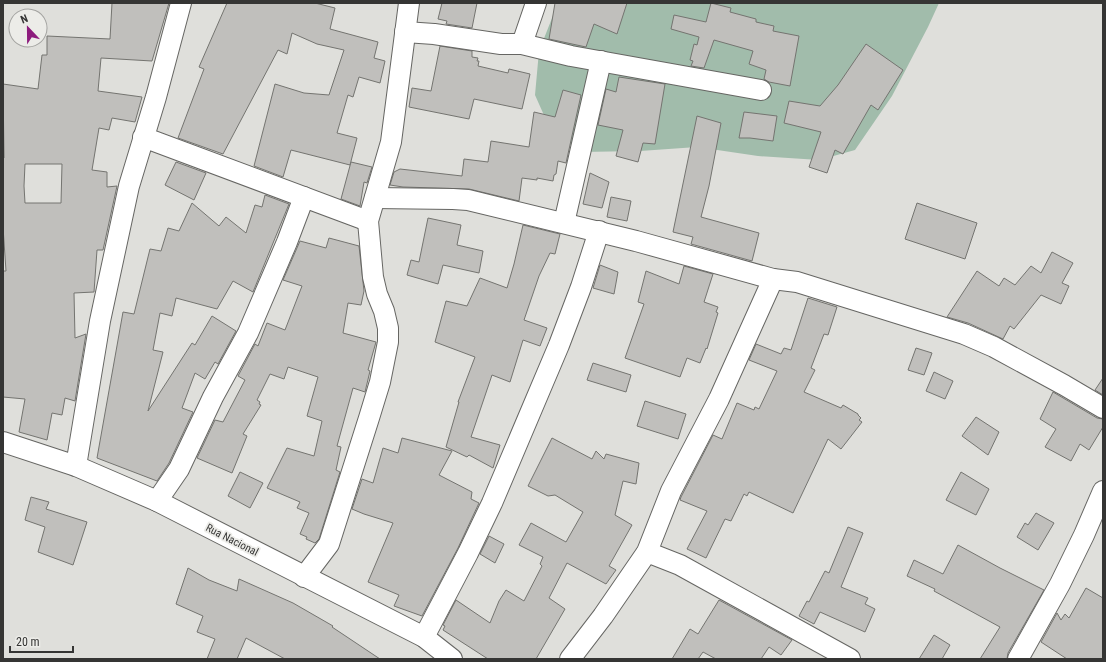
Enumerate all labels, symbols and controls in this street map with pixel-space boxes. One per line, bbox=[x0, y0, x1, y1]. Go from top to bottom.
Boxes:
north arrow bbox=[8, 8, 48, 48]
text: N bbox=[19, 12, 30, 26]
street label: Rua Nacional bbox=[204, 521, 260, 559]
scale bar bbox=[10, 628, 73, 654]
text: 20 m bbox=[16, 635, 40, 649]

